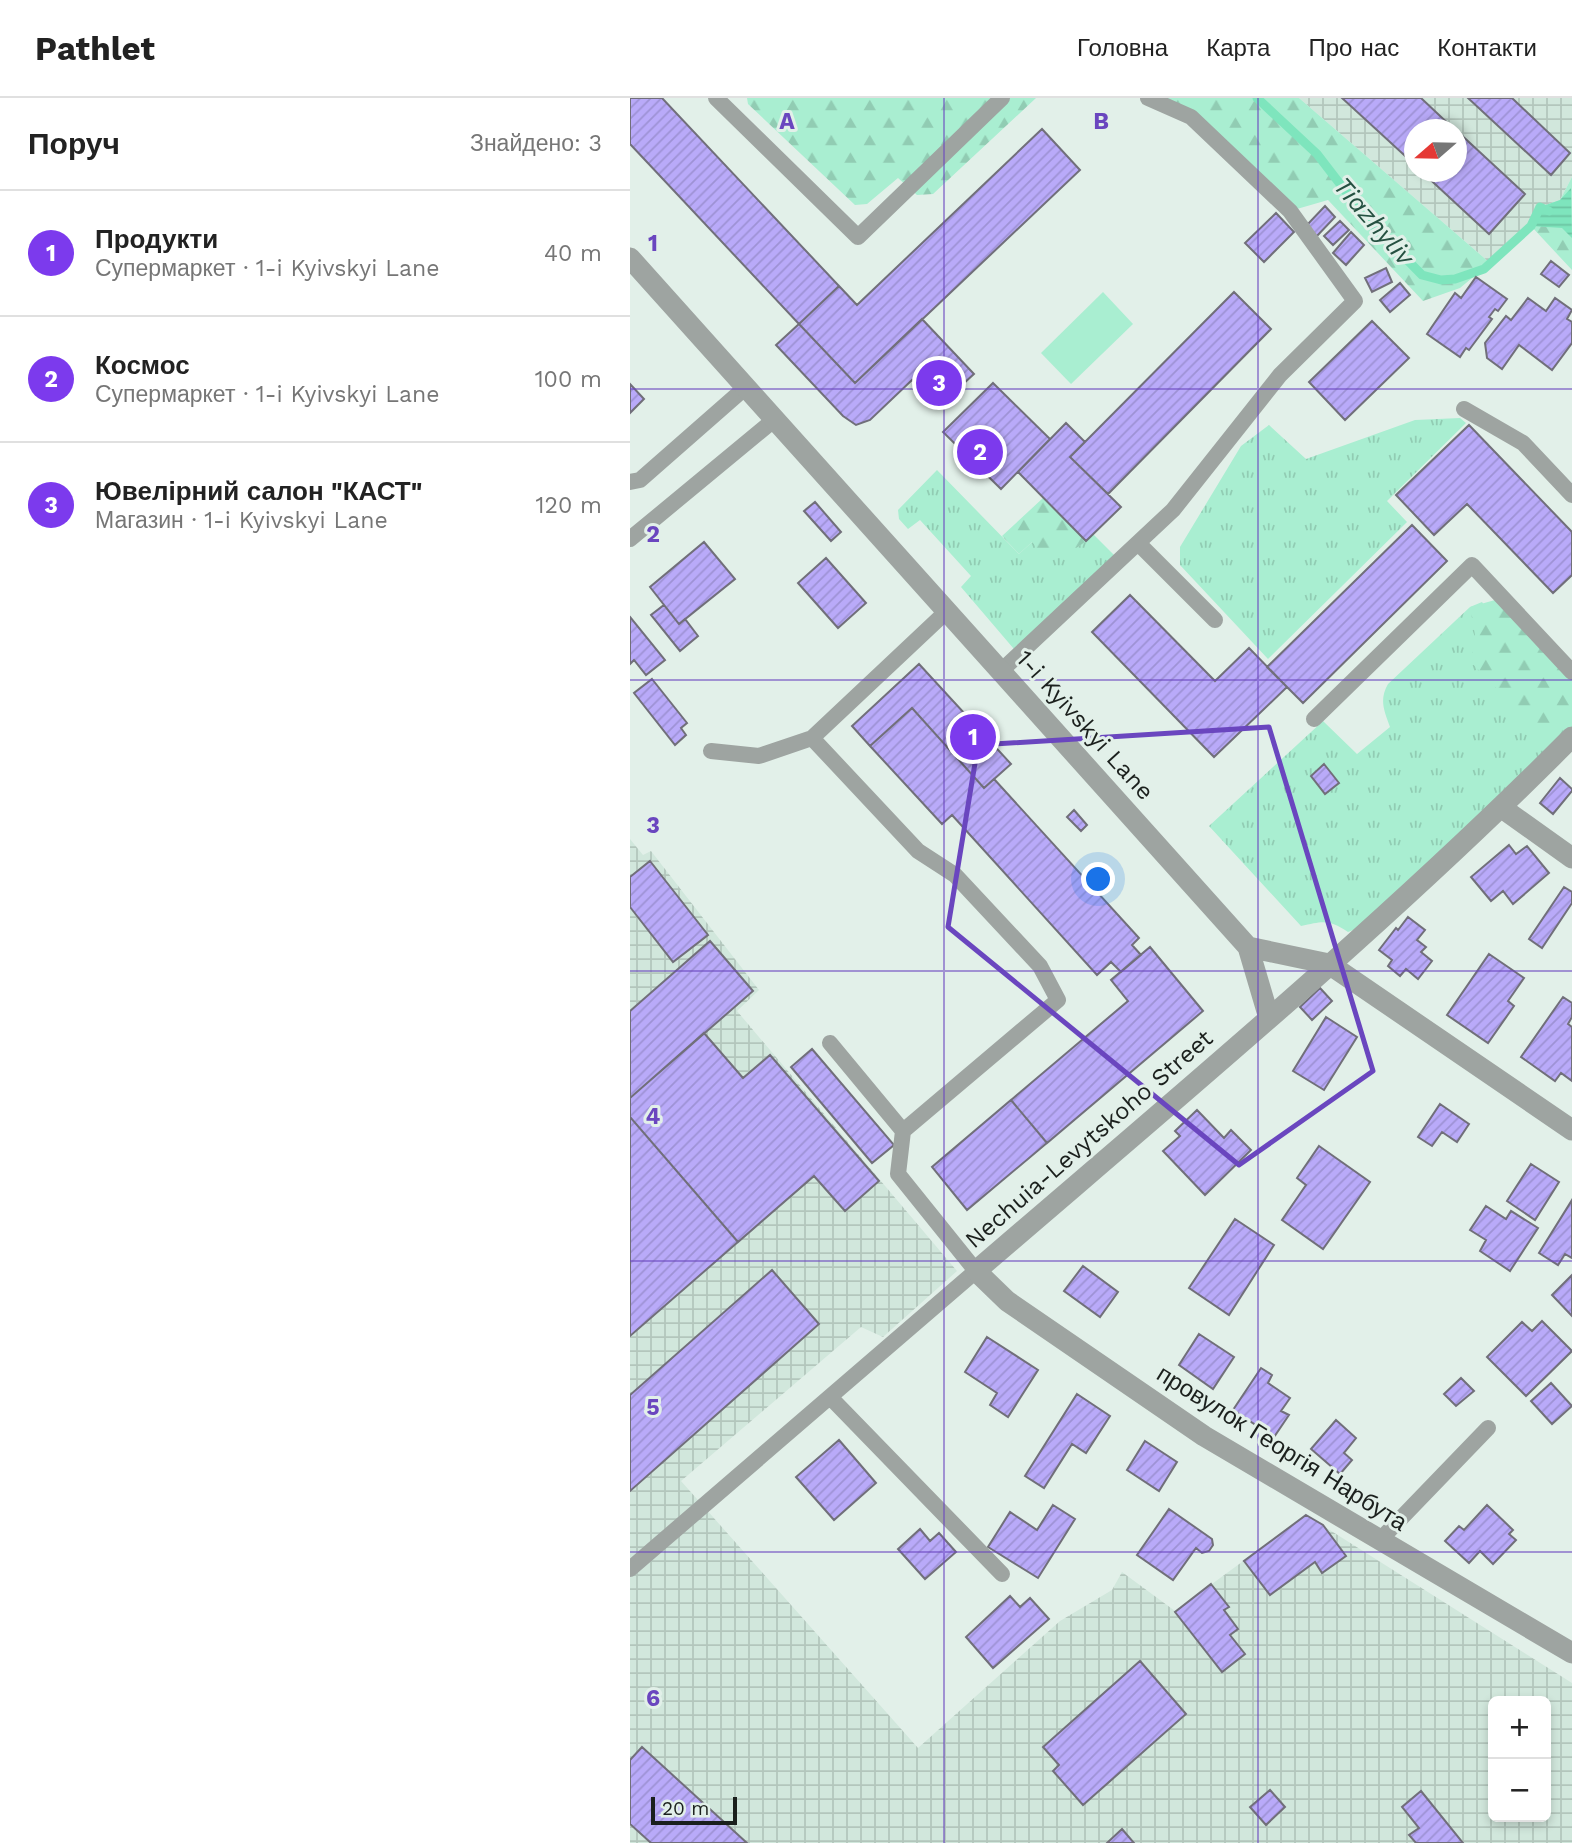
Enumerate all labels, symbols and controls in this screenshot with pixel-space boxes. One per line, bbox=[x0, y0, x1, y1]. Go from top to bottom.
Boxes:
text: Pathlet bbox=[35, 29, 155, 68]
text: Головна bbox=[1077, 34, 1168, 62]
text: Карта bbox=[1206, 34, 1270, 62]
text: Про нас bbox=[1308, 34, 1399, 62]
text: Контакти bbox=[1437, 34, 1537, 62]
text: A bbox=[779, 108, 795, 135]
text: B bbox=[1093, 108, 1109, 135]
north arrow bbox=[1404, 119, 1467, 182]
text: Поруч bbox=[28, 126, 120, 161]
text: Знайдено: 3 bbox=[470, 130, 602, 157]
water label: Tiazhyliv bbox=[1328, 171, 1422, 273]
text: Продукти bbox=[95, 224, 218, 254]
text: 1 bbox=[648, 230, 658, 257]
text: 1 bbox=[46, 240, 56, 267]
text: 40 m bbox=[544, 240, 602, 267]
text: Супермаркет · 1-i Kyivskyi Lane bbox=[95, 255, 439, 282]
text: Космос bbox=[95, 350, 190, 380]
pin: 3 bbox=[916, 357, 962, 409]
text: 2 bbox=[44, 366, 58, 393]
text: 100 m bbox=[535, 366, 602, 393]
text: Супермаркет · 1-i Kyivskyi Lane bbox=[95, 381, 439, 408]
pin: 2 bbox=[957, 426, 1003, 478]
text: Ювелірний салон "КАСТ" bbox=[95, 476, 422, 506]
text: 3 bbox=[44, 492, 58, 519]
text: 120 m bbox=[536, 492, 602, 519]
text: Магазин · 1-i Kyivskyi Lane bbox=[95, 507, 388, 534]
text: 2 bbox=[646, 521, 660, 548]
street label: 1-i Kyivskyi Lane bbox=[1011, 644, 1159, 806]
pin: 1 bbox=[950, 711, 996, 763]
text: 3 bbox=[646, 812, 660, 839]
your location bbox=[1081, 862, 1115, 896]
street label: Nechuia-Levytskoho Street bbox=[960, 1024, 1218, 1254]
text: 4 bbox=[646, 1103, 661, 1130]
street label: провулок Георгія Нарбута bbox=[1152, 1359, 1413, 1537]
text: 5 bbox=[646, 1394, 660, 1421]
text: 6 bbox=[646, 1685, 660, 1712]
map controls bbox=[1488, 1696, 1551, 1822]
button: + bbox=[1488, 1696, 1551, 1759]
button: − bbox=[1488, 1759, 1551, 1822]
scale bar bbox=[651, 1794, 737, 1826]
text: 20 m bbox=[662, 1797, 709, 1820]

